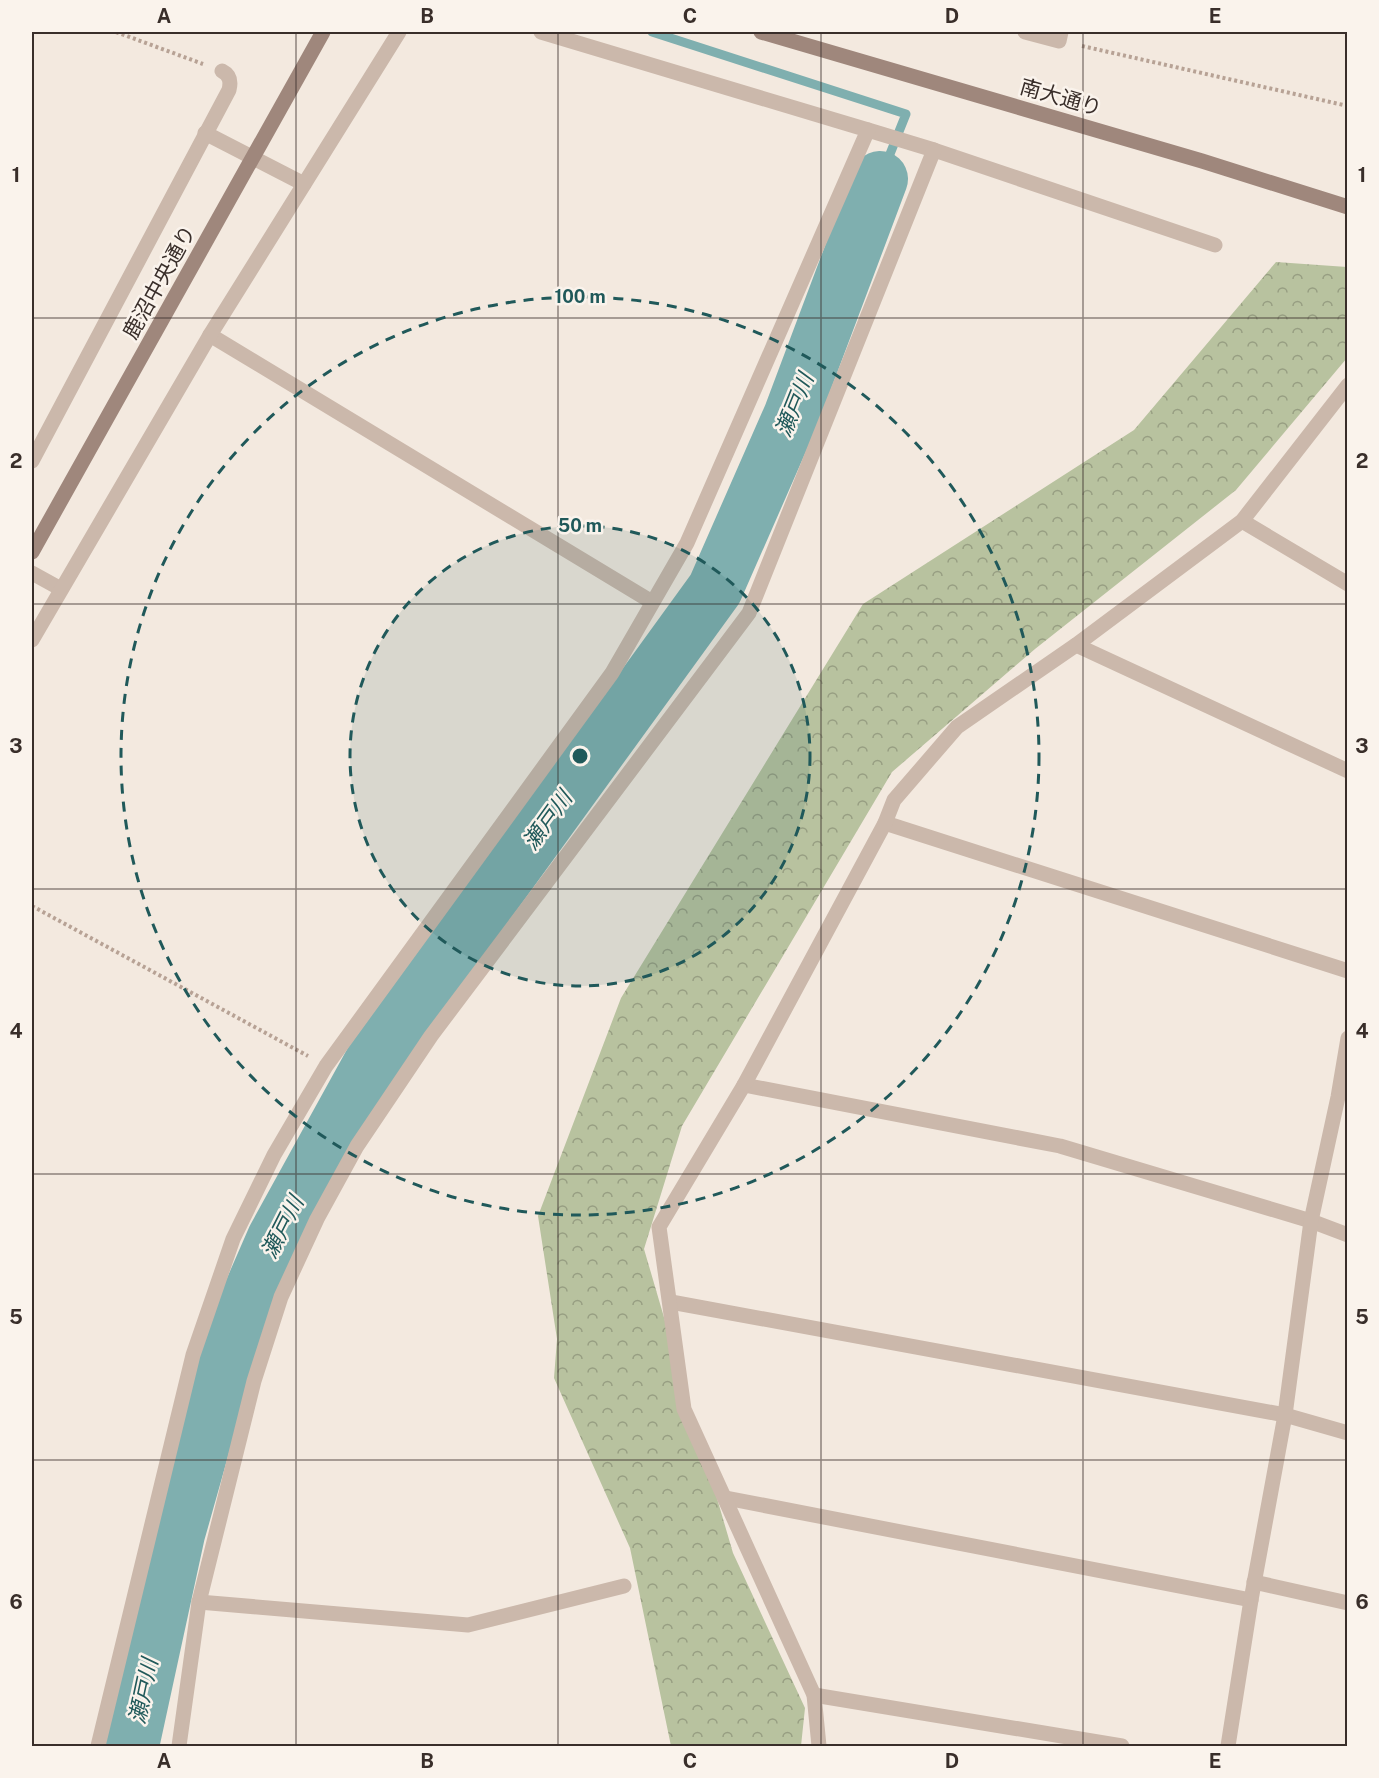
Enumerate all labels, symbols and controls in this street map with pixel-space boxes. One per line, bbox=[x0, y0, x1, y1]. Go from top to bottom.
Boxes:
text: A bbox=[157, 4, 171, 28]
text: B bbox=[420, 4, 434, 28]
text: C bbox=[683, 4, 697, 28]
text: D bbox=[945, 4, 959, 28]
text: E bbox=[1209, 4, 1221, 28]
street label: 南大通り bbox=[1017, 73, 1105, 121]
text: 1 bbox=[12, 163, 20, 187]
text: 1 bbox=[1358, 163, 1366, 187]
street label: 鹿沼中央通り bbox=[118, 221, 200, 343]
text: 100 m bbox=[554, 286, 606, 307]
water label: 瀬戸川 bbox=[770, 368, 819, 440]
text: 2 bbox=[10, 449, 22, 473]
text: 2 bbox=[1356, 449, 1368, 473]
text: 50 m bbox=[558, 515, 602, 536]
text: 3 bbox=[9, 734, 23, 758]
text: 3 bbox=[1355, 734, 1369, 758]
centre of rings bbox=[570, 746, 590, 766]
water label: 瀬戸川 bbox=[517, 784, 578, 854]
text: 4 bbox=[9, 1019, 23, 1043]
text: 4 bbox=[1355, 1019, 1369, 1043]
water label: 瀬戸川 bbox=[255, 1190, 309, 1262]
text: 5 bbox=[9, 1305, 23, 1329]
text: 5 bbox=[1355, 1305, 1369, 1329]
text: 6 bbox=[9, 1590, 23, 1614]
text: 6 bbox=[1355, 1590, 1369, 1614]
water label: 瀬戸川 bbox=[123, 1654, 163, 1726]
text: A bbox=[157, 1749, 171, 1773]
text: B bbox=[420, 1749, 434, 1773]
text: C bbox=[683, 1749, 697, 1773]
text: D bbox=[945, 1749, 959, 1773]
text: E bbox=[1209, 1749, 1221, 1773]

